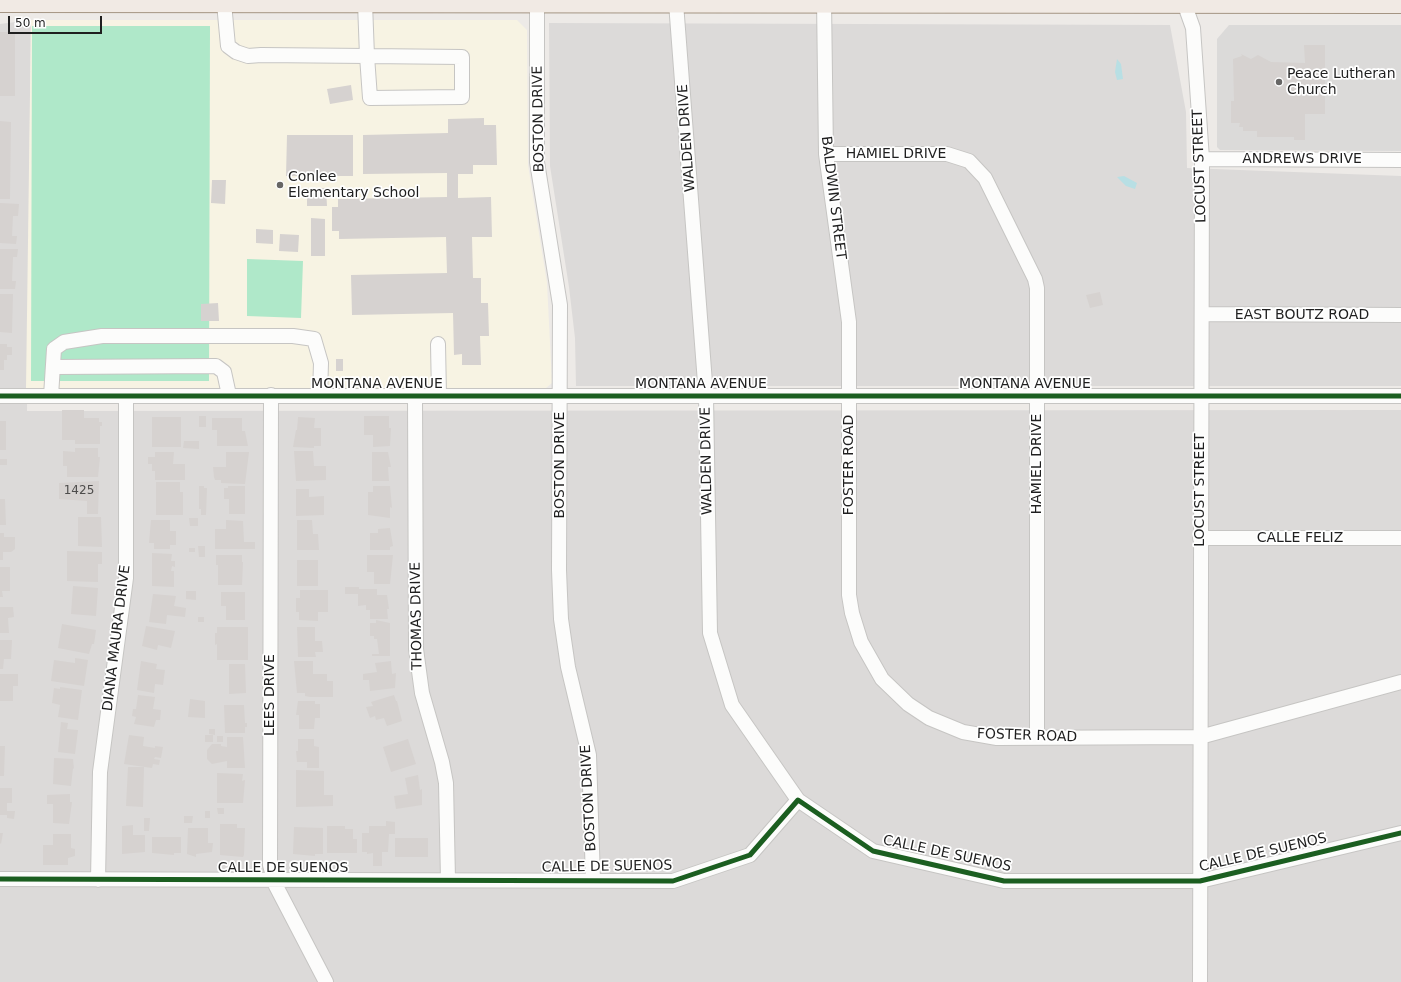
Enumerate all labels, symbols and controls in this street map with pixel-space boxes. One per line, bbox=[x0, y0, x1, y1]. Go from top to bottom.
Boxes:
scale bar bbox=[10, 8, 104, 34]
text: 50 m bbox=[15, 16, 46, 30]
street label: BOSTON DRIVE bbox=[530, 65, 548, 173]
place label: Peace Lutheran Church bbox=[1287, 66, 1396, 98]
marker: Peace Lutheran Church bbox=[1274, 77, 1284, 87]
street label: WALDEN DRIVE bbox=[675, 84, 699, 192]
street label: LOCUST STREET bbox=[1190, 109, 1210, 223]
street label: BALDWIN STREET bbox=[817, 135, 849, 261]
street label: HAMIEL DRIVE bbox=[846, 146, 946, 162]
street label: ANDREWS DRIVE bbox=[1242, 151, 1362, 167]
place label: Conlee Elementary School bbox=[288, 169, 420, 202]
marker: Conlee Elementary School bbox=[275, 180, 285, 190]
street label: EAST BOUTZ ROAD bbox=[1235, 307, 1369, 323]
street label: MONTANA AVENUE bbox=[311, 376, 443, 392]
street label: MONTANA AVENUE bbox=[635, 376, 767, 392]
street label: MONTANA AVENUE bbox=[959, 376, 1091, 392]
street label: WALDEN DRIVE bbox=[698, 407, 716, 515]
street label: BOSTON DRIVE bbox=[552, 412, 568, 518]
street label: HAMIEL DRIVE bbox=[1029, 414, 1045, 514]
street label: FOSTER ROAD bbox=[841, 415, 857, 515]
street label: LOCUST STREET bbox=[1192, 433, 1208, 547]
house number: 1425 bbox=[64, 484, 94, 498]
street label: CALLE FELIZ bbox=[1257, 530, 1343, 546]
street label: THOMAS DRIVE bbox=[408, 562, 426, 670]
street label: DIANA MAURA DRIVE bbox=[100, 564, 134, 712]
street label: LEES DRIVE bbox=[262, 654, 278, 736]
street label: FOSTER ROAD bbox=[977, 726, 1077, 746]
street label: BOSTON DRIVE bbox=[578, 744, 600, 852]
street label: CALLE DE SUENOS bbox=[1197, 830, 1329, 876]
street label: CALLE DE SUENOS bbox=[881, 832, 1013, 876]
street label: CALLE DE SUENOS bbox=[542, 857, 672, 877]
street label: CALLE DE SUENOS bbox=[218, 860, 348, 876]

